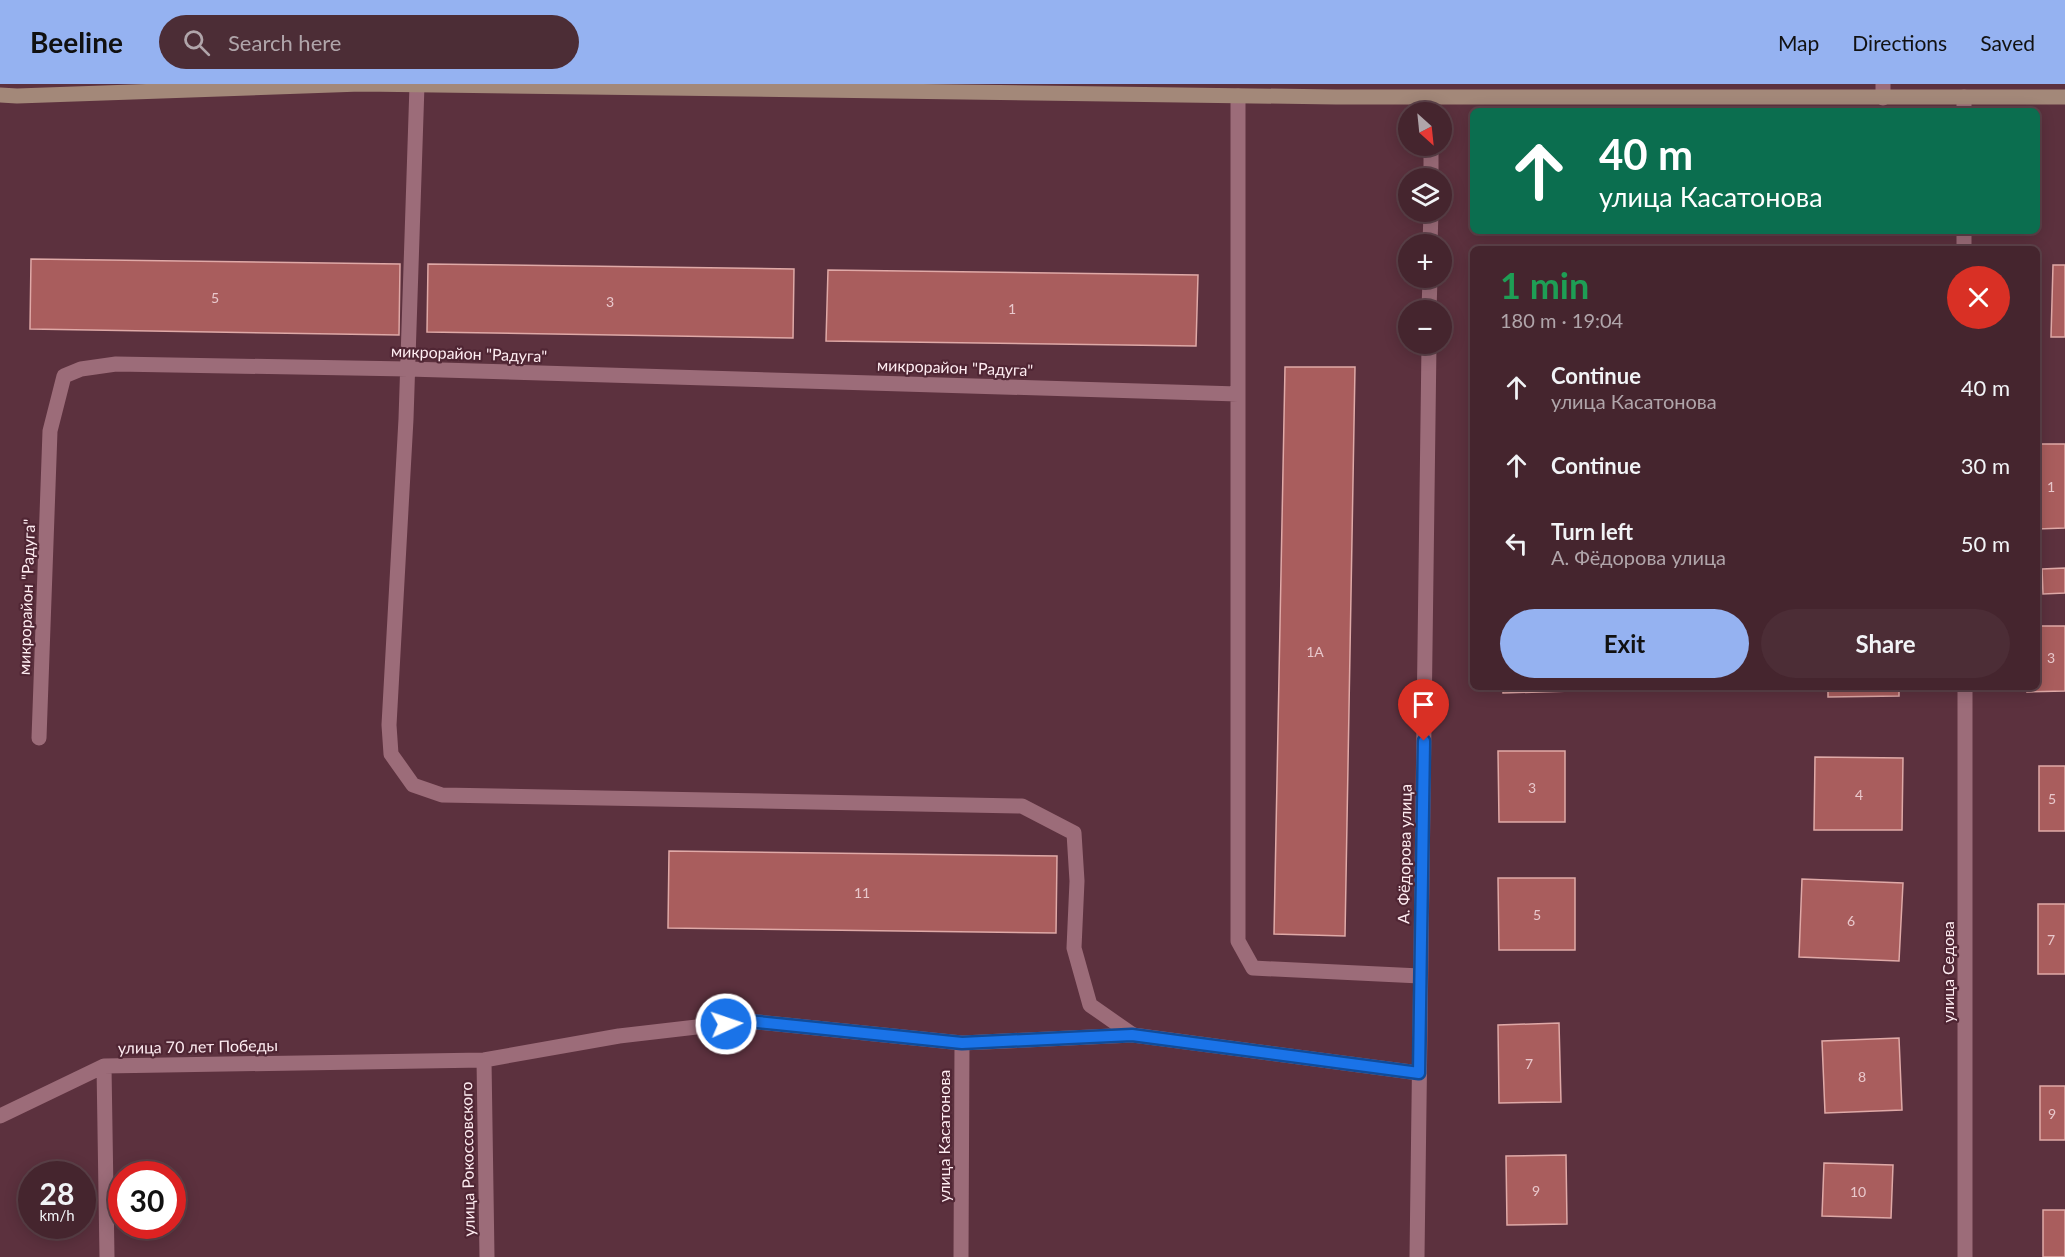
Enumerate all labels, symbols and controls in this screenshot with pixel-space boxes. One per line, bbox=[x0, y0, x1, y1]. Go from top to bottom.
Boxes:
search box bbox=[159, 15, 579, 69]
text: Beeline bbox=[30, 25, 123, 59]
icon: search bbox=[180, 26, 213, 59]
text: Search here bbox=[228, 29, 341, 56]
text: Map bbox=[1778, 30, 1819, 55]
text: Directions bbox=[1852, 30, 1947, 55]
text: Saved bbox=[1980, 30, 2035, 55]
north arrow bbox=[1398, 102, 1452, 156]
map controls bbox=[1398, 102, 1452, 354]
text: 40 m bbox=[1599, 129, 1693, 179]
icon: ahead bbox=[1500, 132, 1578, 210]
button: layers bbox=[1398, 168, 1452, 222]
text: улица Касатонова bbox=[1599, 180, 1823, 213]
button: + bbox=[1398, 234, 1452, 288]
text: 1 min bbox=[1500, 263, 1589, 307]
button: close bbox=[1947, 266, 2010, 329]
house number: 5 bbox=[211, 289, 219, 306]
house number: 3 bbox=[606, 293, 614, 310]
house number: 1 bbox=[1008, 300, 1016, 317]
button: − bbox=[1398, 300, 1452, 354]
text: 180 m · 19:04 bbox=[1500, 308, 1623, 332]
street label: микрорайон "Радуга" bbox=[391, 341, 547, 365]
street label: микрорайон "Радуга" bbox=[877, 355, 1033, 379]
text: Continue bbox=[1551, 362, 1641, 389]
icon: ahead bbox=[1500, 371, 1533, 404]
text: 40 m bbox=[1961, 374, 2010, 401]
text: улица Касатонова bbox=[1551, 389, 1717, 413]
icon: ahead bbox=[1500, 449, 1533, 482]
text: Continue bbox=[1551, 452, 1641, 479]
text: 30 m bbox=[1961, 452, 2010, 479]
house number: 1 bbox=[2047, 478, 2055, 495]
text: Turn left bbox=[1551, 518, 1633, 545]
street label: микрорайон "Радуга" bbox=[14, 519, 38, 675]
icon: left bbox=[1500, 527, 1533, 560]
text: 50 m bbox=[1961, 530, 2010, 557]
text: А. Фёдорова улица bbox=[1551, 545, 1726, 569]
button: Exit bbox=[1500, 609, 1749, 678]
button: Share bbox=[1761, 609, 2010, 678]
house number: 1А bbox=[1306, 643, 1324, 660]
house number: 3 bbox=[2047, 649, 2055, 666]
pin bbox=[1398, 679, 1449, 741]
icon: arrive bbox=[1407, 688, 1440, 721]
house number: 3 bbox=[1528, 779, 1536, 796]
street label: А. Фёдорова улица bbox=[1393, 784, 1415, 924]
house number: 4 bbox=[1855, 786, 1863, 803]
house number: 5 bbox=[2048, 790, 2056, 807]
house number: 11 bbox=[854, 884, 870, 901]
house number: 5 bbox=[1533, 906, 1541, 923]
house number: 6 bbox=[1847, 912, 1855, 929]
street label: улица Седова bbox=[1938, 921, 1957, 1023]
house number: 7 bbox=[2047, 931, 2055, 948]
position arrow bbox=[694, 992, 758, 1056]
street label: улица 70 лет Победы bbox=[118, 1035, 278, 1057]
house number: 7 bbox=[1525, 1055, 1533, 1072]
house number: 8 bbox=[1858, 1068, 1866, 1085]
street label: улица Касатонова bbox=[934, 1070, 953, 1202]
street label: улица Рокоссовского bbox=[456, 1081, 478, 1237]
house number: 9 bbox=[2048, 1105, 2056, 1122]
speed limit sign: 30 bbox=[108, 1161, 186, 1239]
text: 28 bbox=[40, 1175, 74, 1211]
house number: 9 bbox=[1532, 1182, 1540, 1199]
house number: 10 bbox=[1850, 1183, 1866, 1200]
text: km/h bbox=[39, 1206, 75, 1224]

